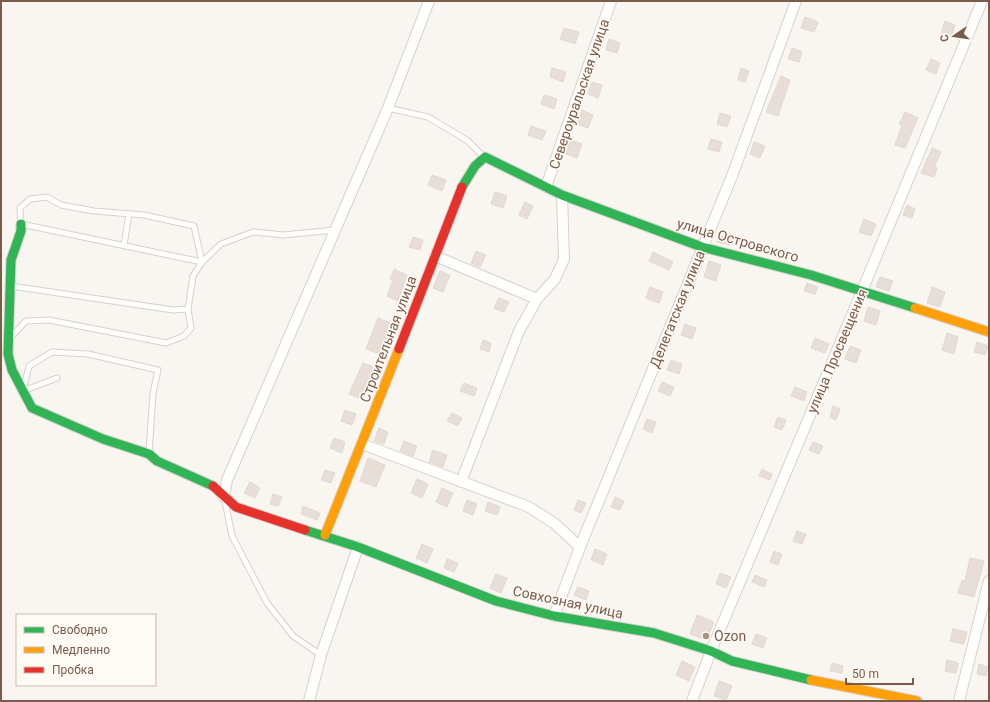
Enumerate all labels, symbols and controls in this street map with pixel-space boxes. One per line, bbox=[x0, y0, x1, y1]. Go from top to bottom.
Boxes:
north arrow bbox=[934, 16, 974, 56]
street label: Североуральская улица bbox=[546, 17, 612, 171]
text: С bbox=[938, 33, 952, 43]
street label: улица Островского bbox=[675, 215, 801, 265]
street label: Делегатская улица bbox=[646, 248, 708, 370]
street label: Строительная улица bbox=[356, 273, 420, 405]
street label: улица Просвещения bbox=[804, 286, 870, 416]
street label: Совхозная улица bbox=[511, 583, 625, 621]
legend bbox=[16, 614, 156, 686]
text: Свободно bbox=[52, 623, 108, 637]
place label: Ozon bbox=[714, 628, 746, 644]
marker: Ozon bbox=[701, 631, 711, 641]
text: Медленно bbox=[52, 643, 110, 657]
scale bar bbox=[846, 660, 913, 686]
text: Пробка bbox=[52, 663, 94, 677]
text: 50 m bbox=[852, 667, 879, 681]

